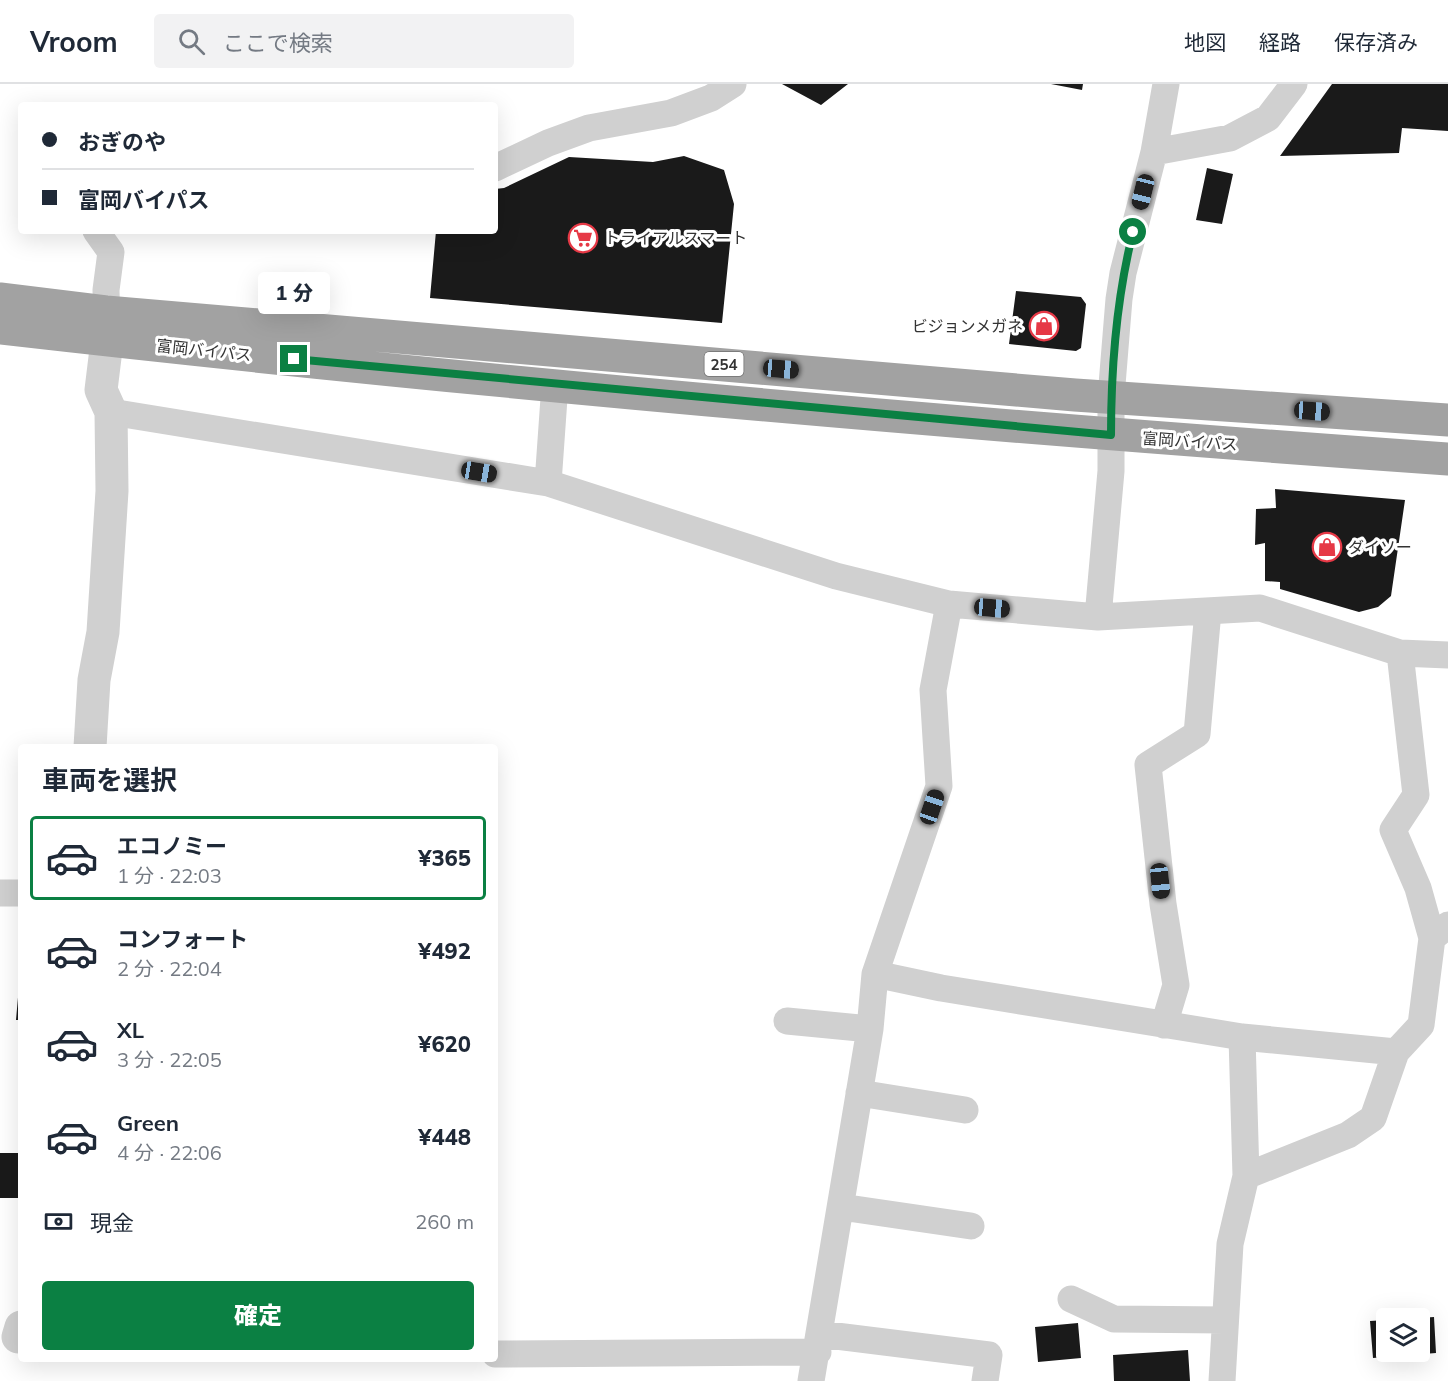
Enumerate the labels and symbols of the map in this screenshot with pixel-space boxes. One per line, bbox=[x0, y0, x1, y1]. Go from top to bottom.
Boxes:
car bbox=[1130, 172, 1156, 212]
route start bbox=[1119, 218, 1146, 245]
supermarket icon: トライアルスマート bbox=[567, 222, 599, 254]
place label: トライアルスマート bbox=[604, 228, 747, 248]
callout: 1 分 bbox=[258, 272, 330, 314]
shop icon: ビジョンメガネ bbox=[1028, 310, 1060, 342]
place label: ビジョンメガネ bbox=[911, 316, 1023, 336]
street label: 富岡バイパス bbox=[155, 335, 253, 365]
route end bbox=[280, 345, 307, 372]
road number: 254 bbox=[704, 352, 744, 376]
car bbox=[762, 358, 800, 380]
car bbox=[1293, 401, 1331, 421]
street label: 富岡バイパス bbox=[1142, 428, 1238, 454]
car bbox=[460, 460, 498, 484]
shop icon: ダイソー bbox=[1311, 531, 1343, 563]
place label: ダイソー bbox=[1348, 537, 1412, 557]
car bbox=[973, 597, 1011, 619]
car bbox=[918, 787, 946, 827]
car bbox=[1149, 862, 1171, 900]

